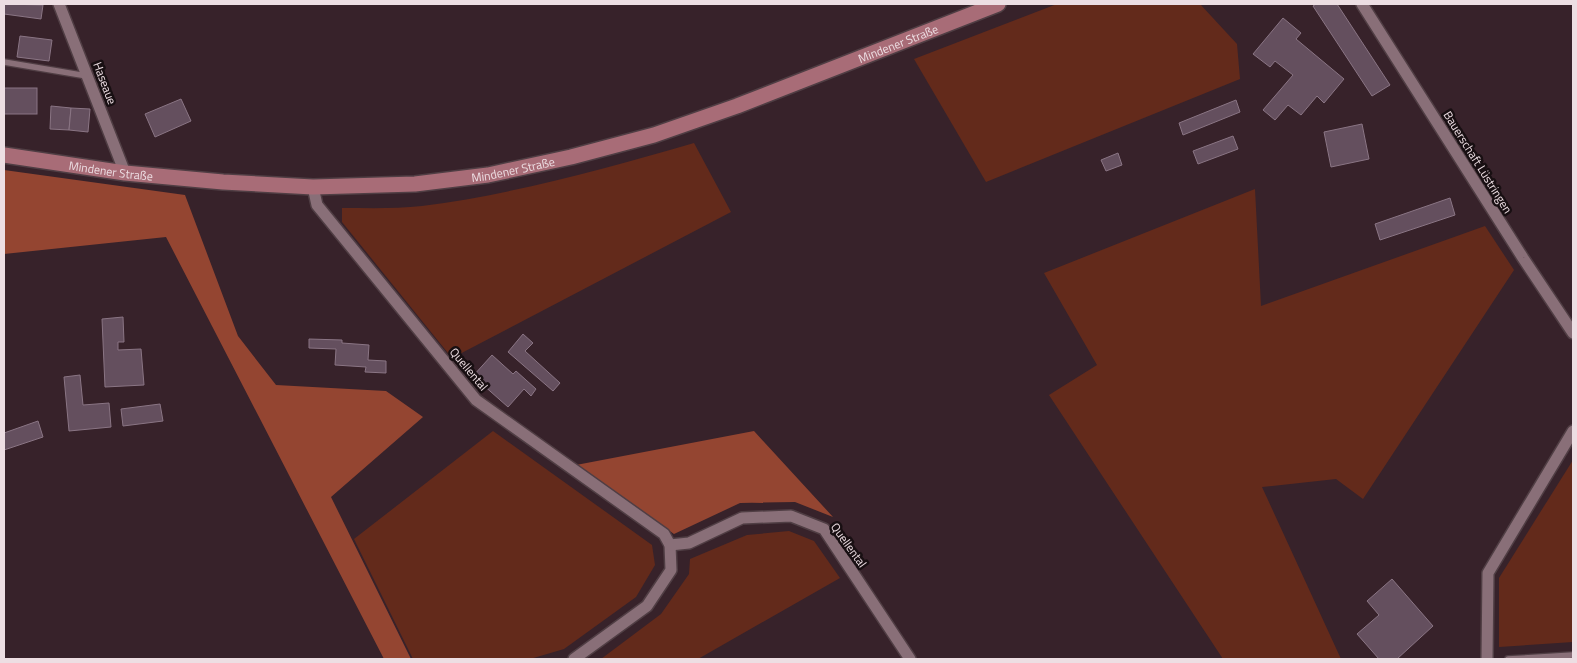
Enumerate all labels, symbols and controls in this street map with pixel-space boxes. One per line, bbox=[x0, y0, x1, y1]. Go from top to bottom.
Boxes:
street label: Mindener Straße bbox=[855, 19, 941, 67]
street label: Haseaue bbox=[88, 59, 122, 107]
street label: Bauerschaft Lüstringen bbox=[1439, 107, 1517, 217]
street label: Mindener Straße bbox=[470, 151, 556, 186]
street label: Mindener Straße bbox=[68, 155, 154, 185]
street label: Quellental bbox=[445, 343, 493, 395]
street label: Quellental bbox=[826, 519, 872, 571]

